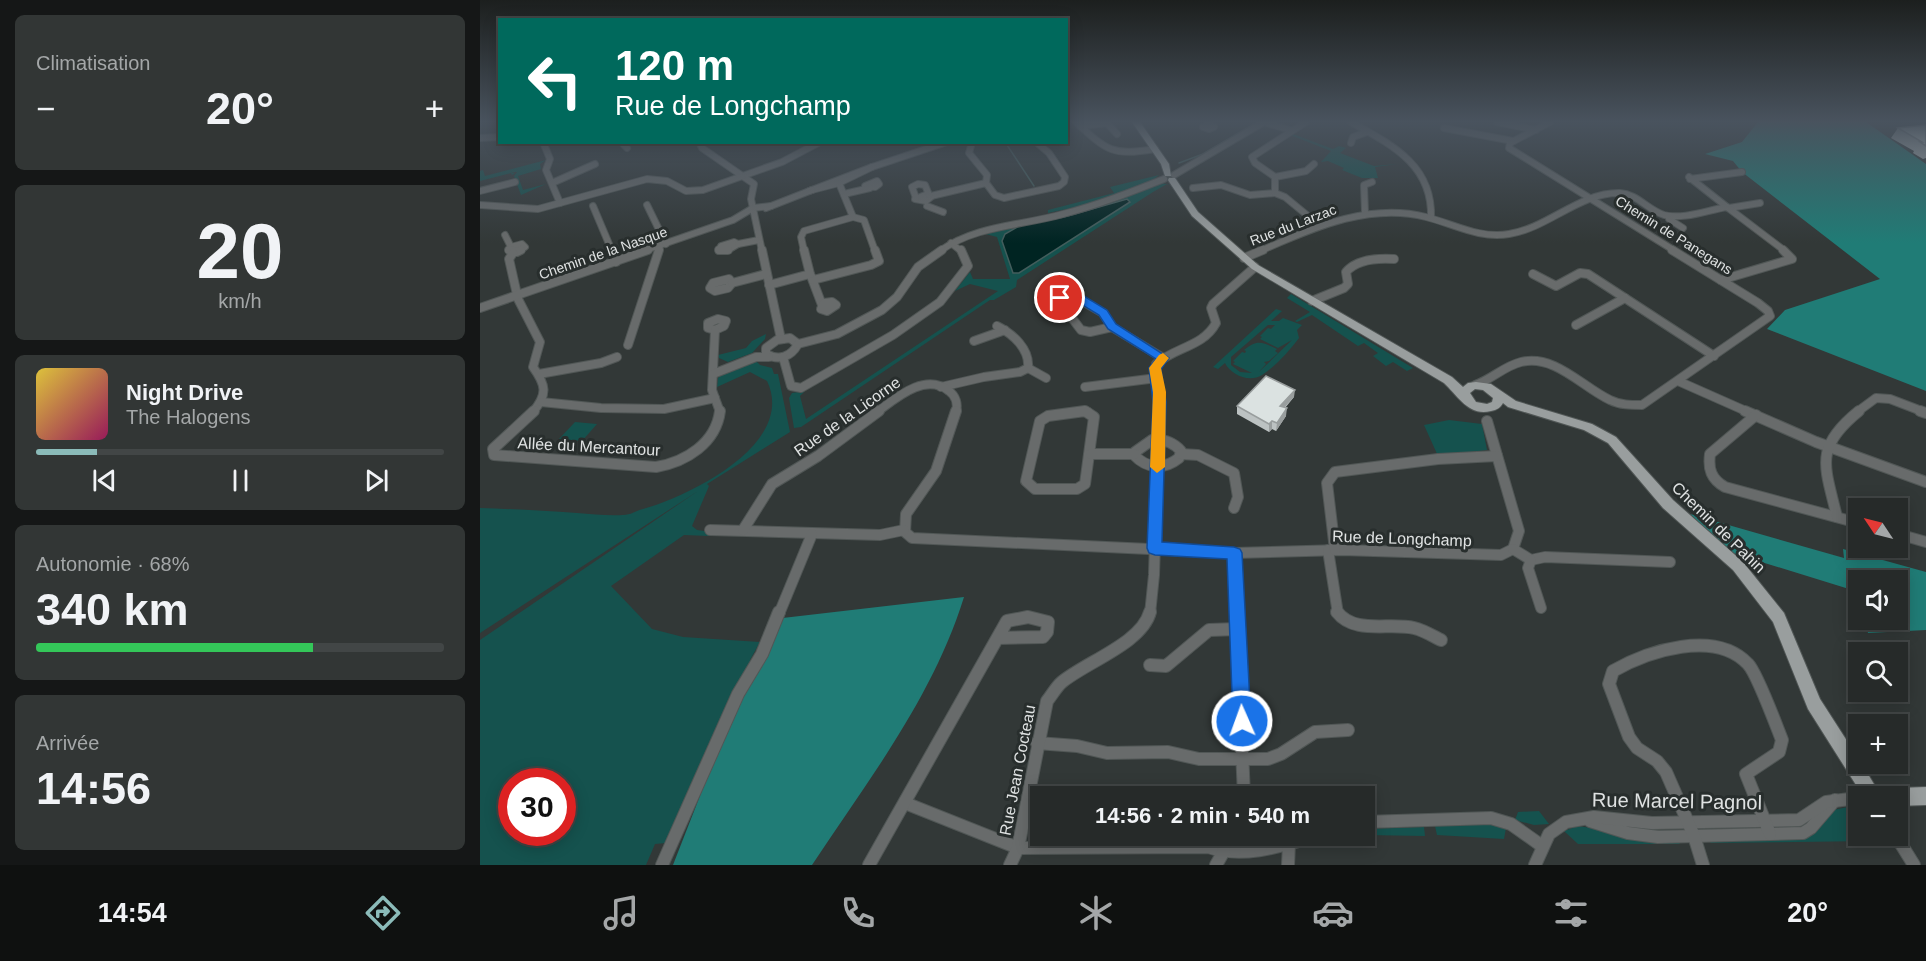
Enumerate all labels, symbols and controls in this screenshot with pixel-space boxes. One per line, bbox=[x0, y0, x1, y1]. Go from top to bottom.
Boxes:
icon: left bbox=[516, 42, 594, 120]
text: 120 m bbox=[615, 42, 734, 89]
text: Climatisation bbox=[36, 52, 150, 74]
text: 20° bbox=[206, 83, 274, 134]
text: − bbox=[36, 90, 55, 127]
text: + bbox=[425, 90, 444, 127]
text: Rue de Longchamp bbox=[615, 91, 851, 121]
street label: Chemin de Panegans bbox=[1613, 193, 1735, 277]
street label: Rue du Larzac bbox=[1248, 201, 1338, 249]
text: 20 bbox=[197, 207, 283, 295]
street label: Chemin de la Nasque bbox=[537, 223, 669, 282]
pin bbox=[1034, 272, 1085, 323]
icon: arrive bbox=[1043, 281, 1076, 314]
text: km/h bbox=[218, 290, 262, 312]
street label: Rue de la Licorne bbox=[791, 373, 904, 459]
text: Night Drive bbox=[126, 380, 243, 405]
text: The Halogens bbox=[126, 406, 251, 428]
street label: Allée du Mercantour bbox=[517, 434, 662, 459]
icon: previous bbox=[88, 464, 121, 497]
icon: pause bbox=[224, 464, 257, 497]
icon: next bbox=[360, 464, 393, 497]
street label: Chemin de Pahin bbox=[1669, 479, 1769, 576]
north arrow bbox=[1848, 498, 1908, 558]
map controls bbox=[1848, 498, 1908, 846]
street label: Rue de Longchamp bbox=[1332, 528, 1472, 549]
text: Autonomie · 68% bbox=[36, 553, 189, 575]
button: sound bbox=[1848, 570, 1908, 630]
text: 340 km bbox=[36, 584, 189, 635]
button: search bbox=[1848, 642, 1908, 702]
position arrow bbox=[1210, 689, 1274, 753]
street label: Rue Jean Cocteau bbox=[997, 703, 1038, 837]
button: + bbox=[1848, 714, 1908, 774]
text: Arrivée bbox=[36, 732, 99, 754]
text: 14:56 bbox=[36, 763, 151, 814]
speed limit sign: 30 bbox=[498, 768, 576, 846]
button: − bbox=[1848, 786, 1908, 846]
street label: Rue Marcel Pagnol bbox=[1592, 789, 1762, 813]
text: 14:56 · 2 min · 540 m bbox=[1095, 803, 1310, 828]
icon: directions bbox=[362, 892, 404, 934]
icon: music bbox=[600, 892, 642, 934]
icon: phone bbox=[837, 892, 879, 934]
icon: climate bbox=[1075, 892, 1117, 934]
icon: car bbox=[1312, 892, 1354, 934]
icon: filters bbox=[1550, 892, 1592, 934]
text: 14:54 bbox=[98, 898, 167, 928]
text: 20° bbox=[1787, 898, 1828, 928]

